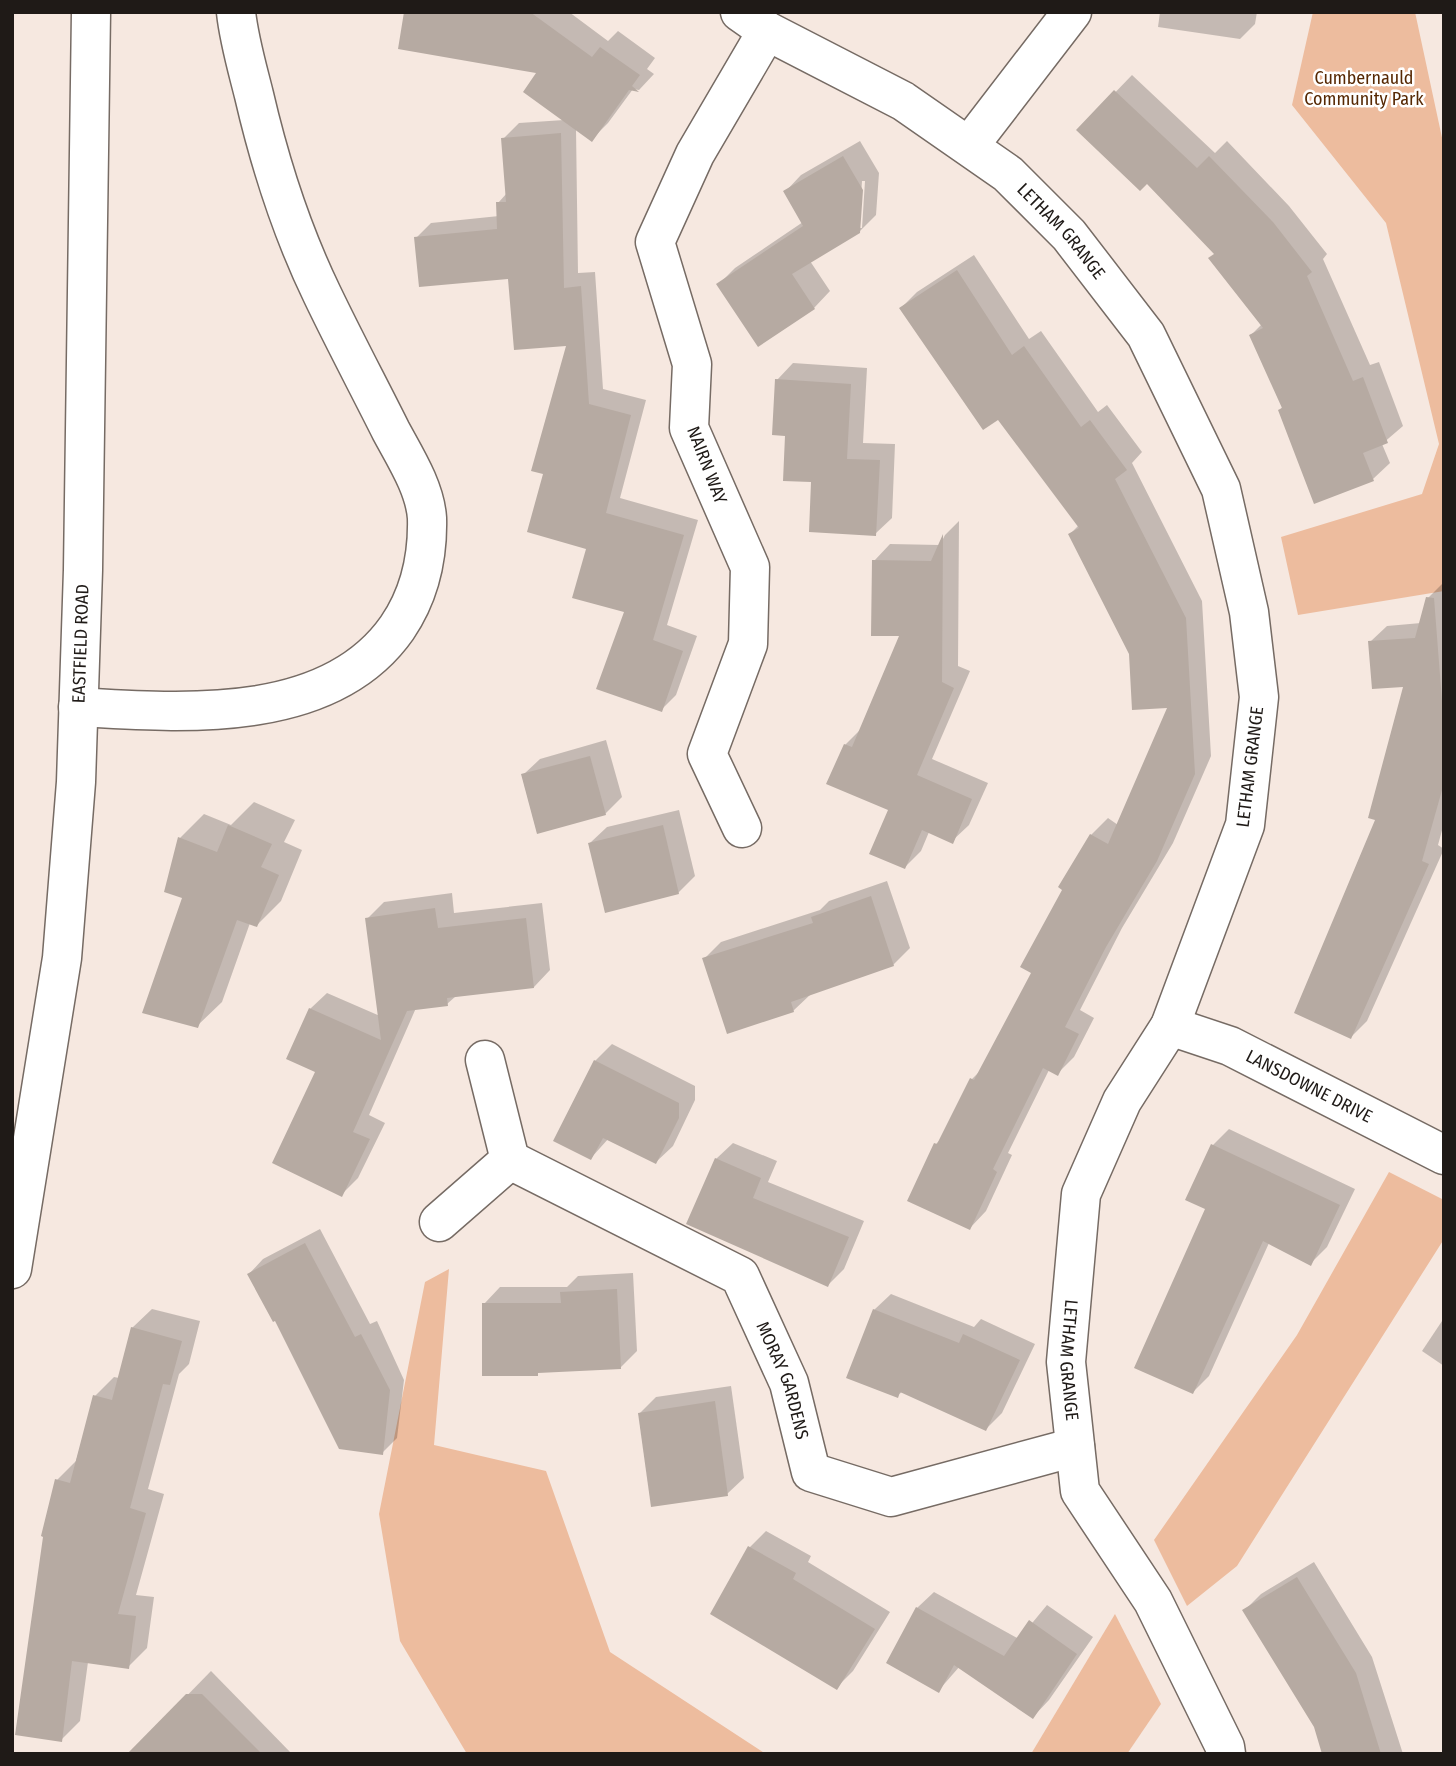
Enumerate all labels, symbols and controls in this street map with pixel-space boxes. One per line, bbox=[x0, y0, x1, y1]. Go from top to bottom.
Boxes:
park label: Cumbernauld Community Park bbox=[1304, 67, 1424, 110]
street label: LETHAM GRANGE bbox=[1013, 179, 1110, 283]
street label: NAIRN WAY bbox=[682, 423, 732, 507]
street label: EASTFIELD ROAD bbox=[68, 584, 94, 704]
street label: LETHAM GRANGE bbox=[1232, 705, 1268, 829]
street label: LANSDOWNE DRIVE bbox=[1242, 1045, 1376, 1128]
street label: LETHAM GRANGE bbox=[1055, 1298, 1083, 1422]
street label: MORAY GARDENS bbox=[751, 1318, 814, 1442]

